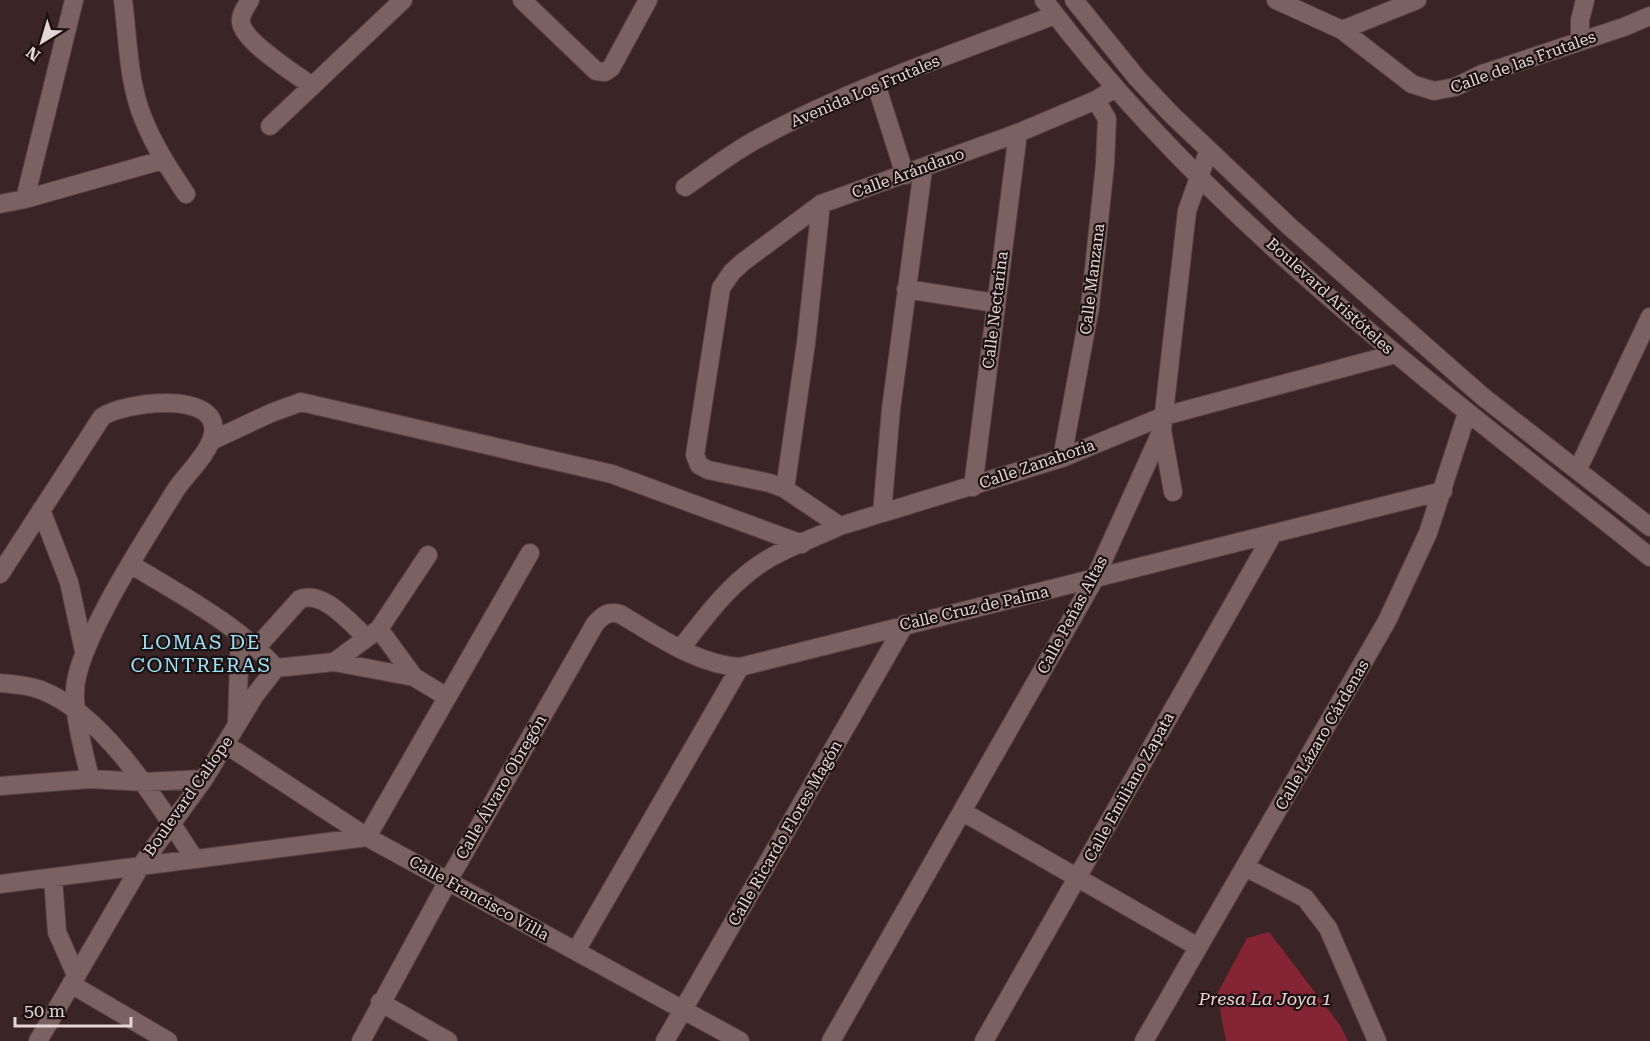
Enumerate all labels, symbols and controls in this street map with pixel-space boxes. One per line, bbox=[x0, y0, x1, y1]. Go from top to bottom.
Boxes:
north arrow bbox=[12, 12, 72, 72]
street label: Calle de las Frutales bbox=[1448, 27, 1599, 97]
text: N bbox=[23, 42, 44, 65]
street label: Avenida Los Frutales bbox=[788, 51, 943, 131]
street label: Calle Arándano bbox=[849, 144, 967, 202]
street label: Calle Manzana bbox=[1076, 222, 1108, 336]
street label: Boulevard Aristóteles bbox=[1263, 234, 1398, 358]
street label: Calle Nectarina bbox=[978, 250, 1012, 370]
street label: Calle Zanahoria bbox=[977, 435, 1098, 493]
street label: Calle Peñas Altas bbox=[1033, 552, 1111, 677]
street label: Calle Cruz de Palma bbox=[898, 582, 1051, 634]
district label: LOMAS DE CONTRERAS bbox=[131, 630, 271, 677]
street label: Calle Lázaro Cárdenas bbox=[1271, 656, 1373, 813]
street label: Calle Emiliano Zapata bbox=[1080, 709, 1178, 865]
street label: Calle Álvaro Obregón bbox=[452, 711, 550, 863]
street label: Boulevard Calíope bbox=[140, 732, 237, 860]
street label: Calle Ricardo Flores Magón bbox=[724, 737, 846, 929]
street label: Calle Francisco Villa bbox=[406, 852, 553, 945]
water label: Presa La Joya 1 bbox=[1197, 988, 1332, 1009]
scale bar bbox=[15, 990, 130, 1028]
text: 50 m bbox=[24, 1000, 65, 1021]

